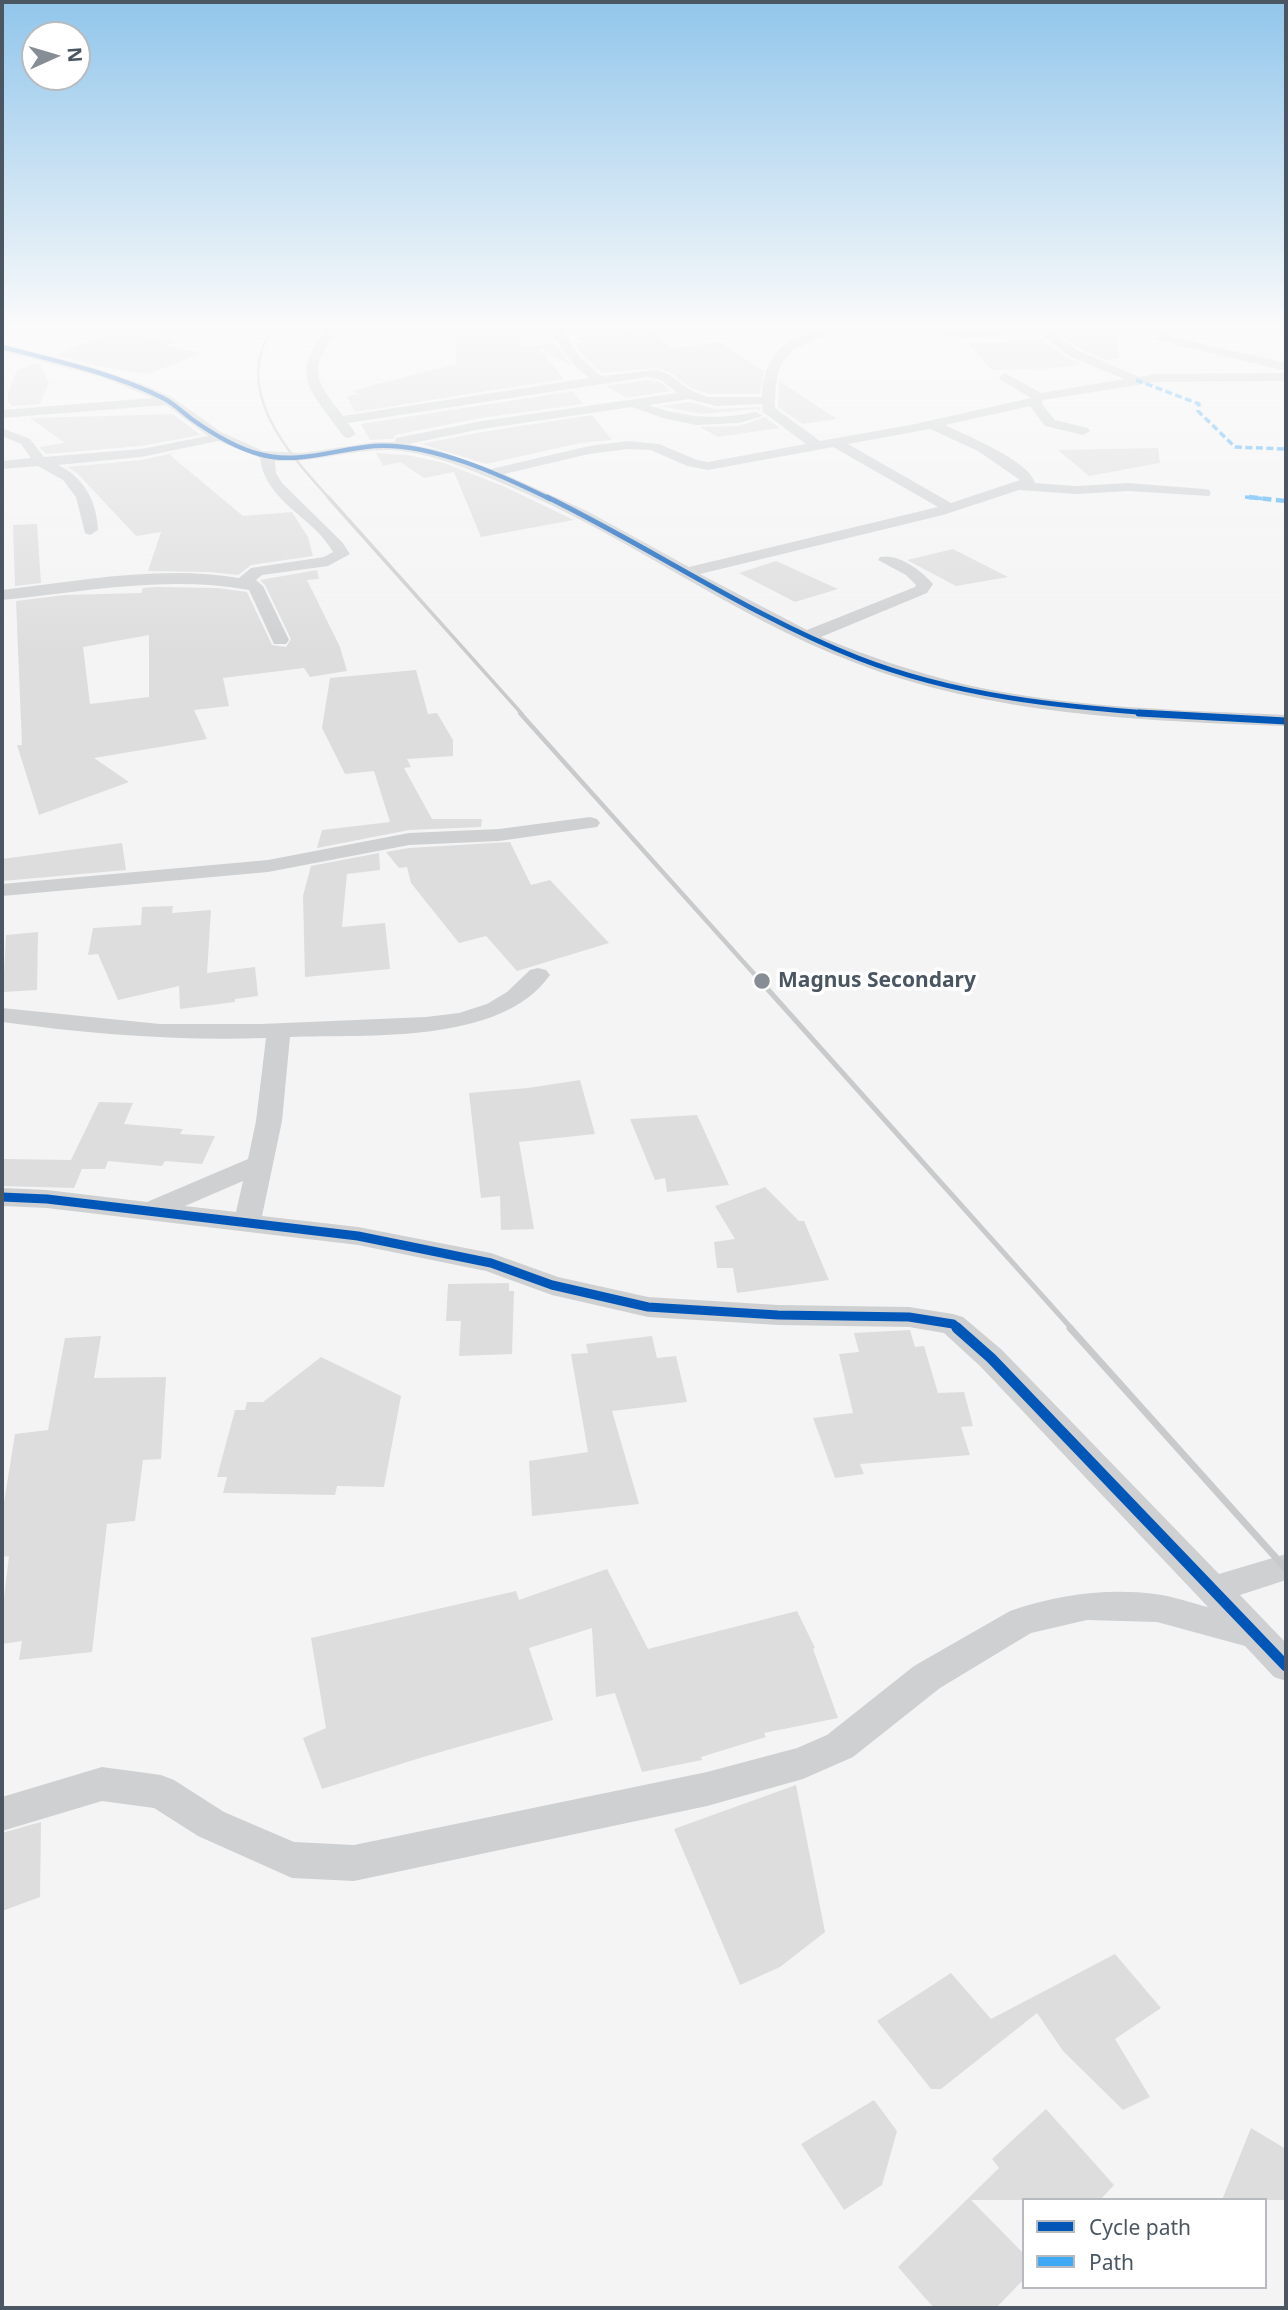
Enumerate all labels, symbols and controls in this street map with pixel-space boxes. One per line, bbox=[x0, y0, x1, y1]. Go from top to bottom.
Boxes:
north arrow bbox=[21, 21, 91, 91]
text: N bbox=[61, 46, 88, 63]
place label: Magnus Secondary bbox=[778, 968, 976, 994]
marker: Magnus Secondary bbox=[752, 971, 772, 991]
legend bbox=[1022, 2198, 1267, 2289]
text: Cycle path bbox=[1089, 2213, 1191, 2241]
text: Path bbox=[1089, 2248, 1134, 2276]

